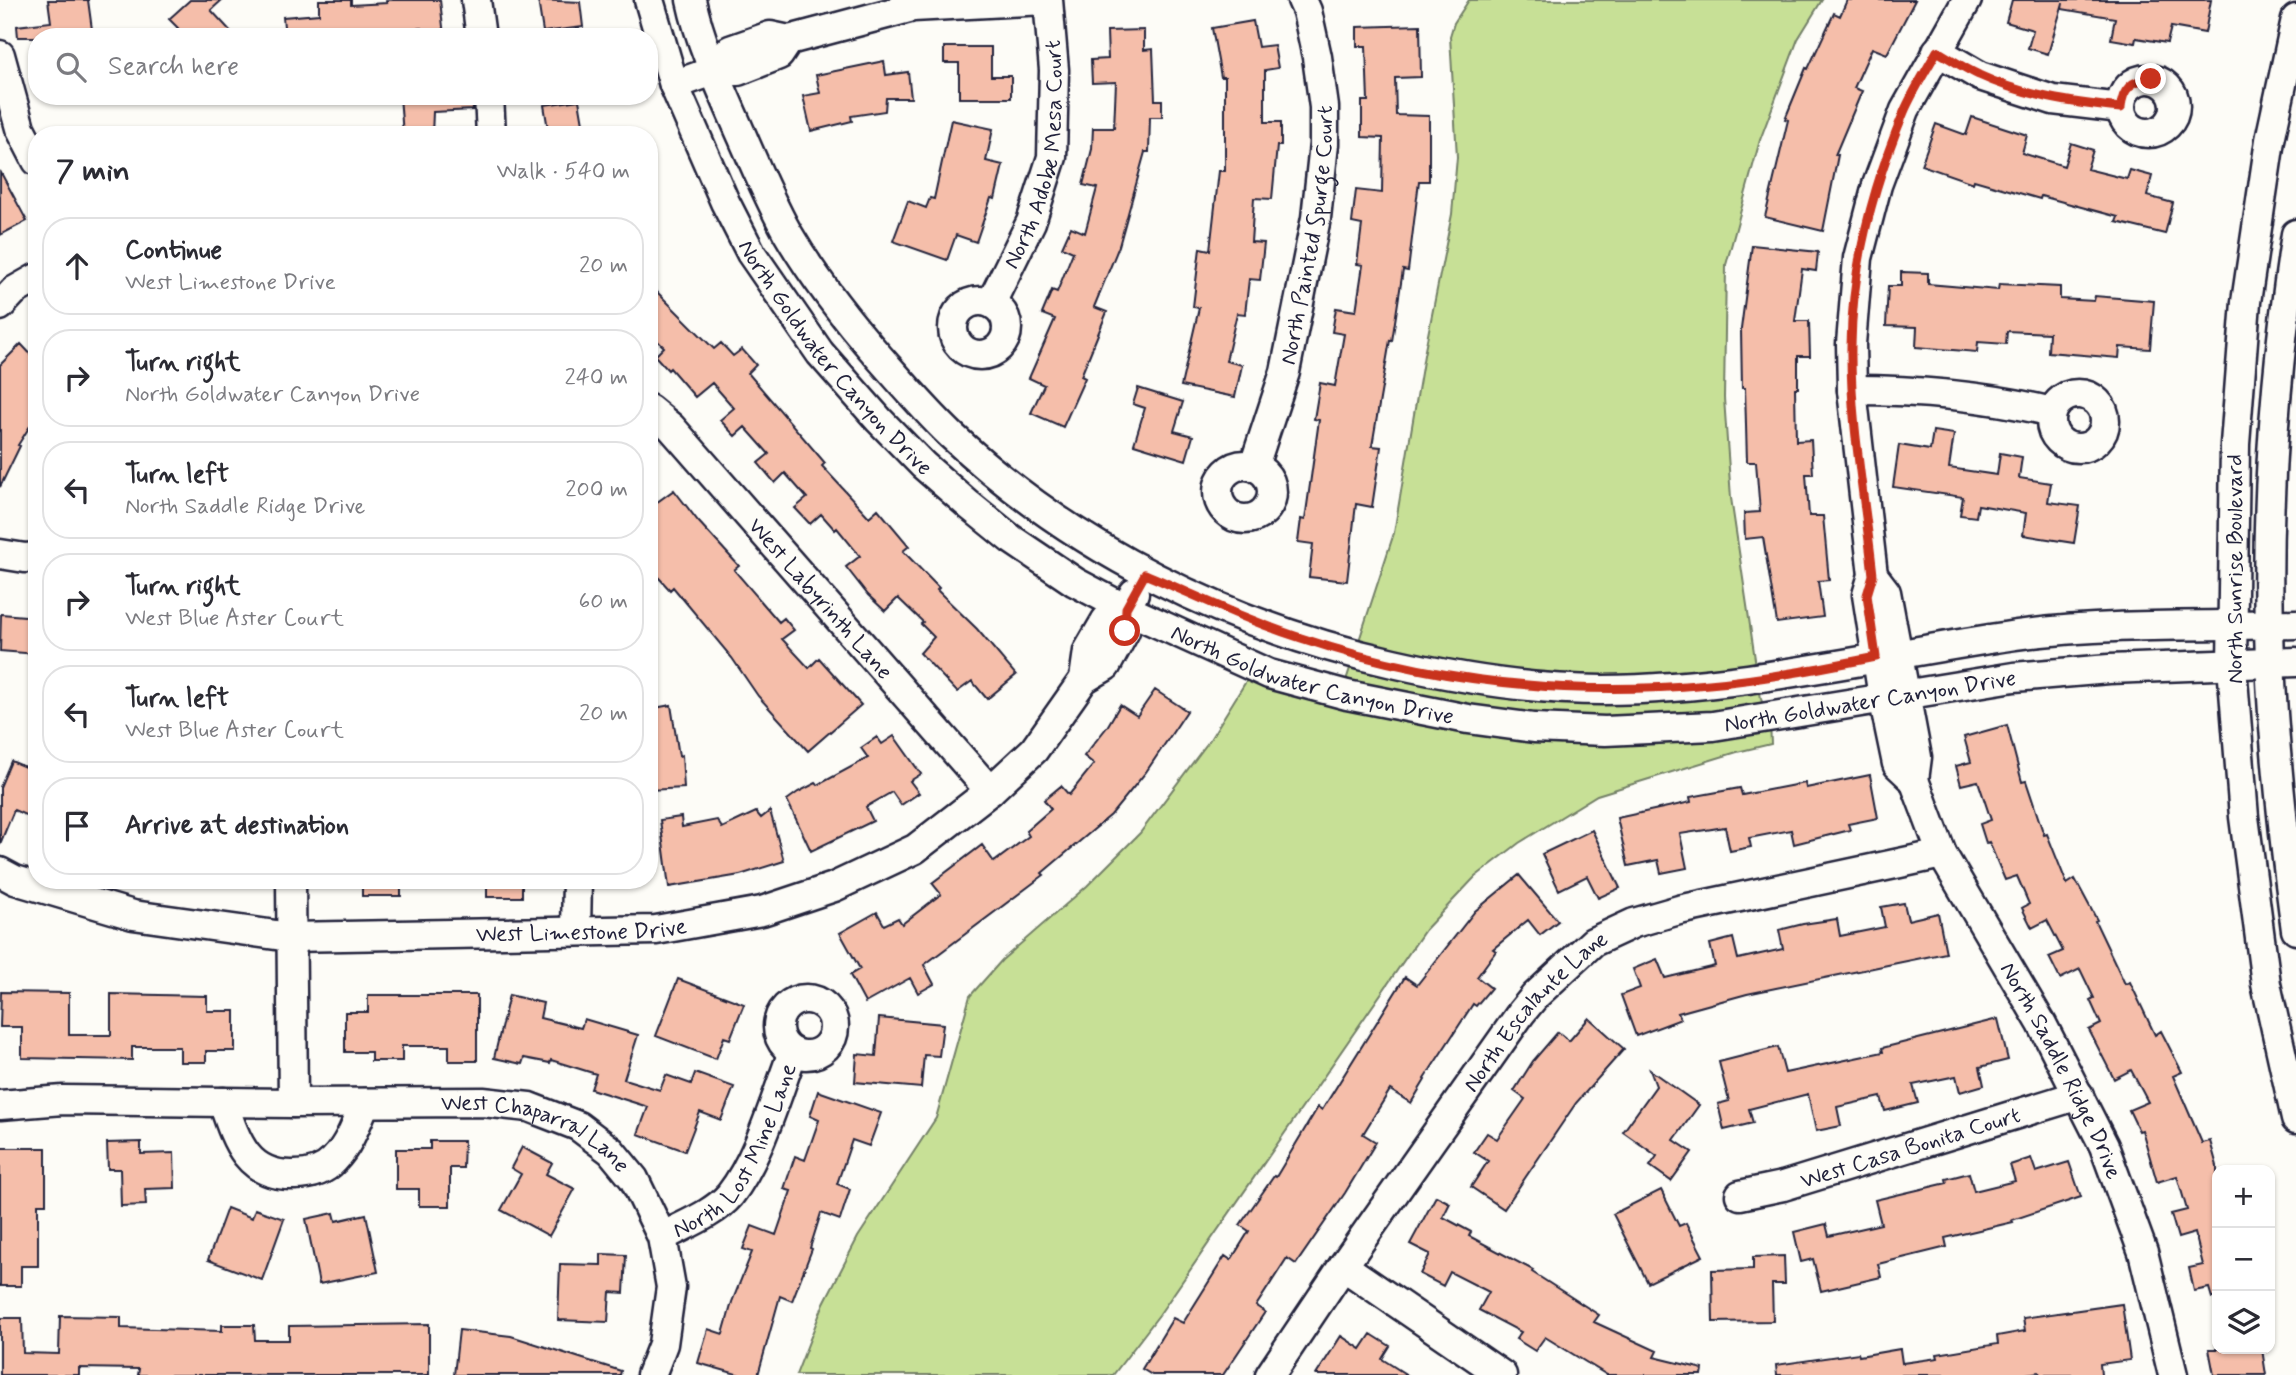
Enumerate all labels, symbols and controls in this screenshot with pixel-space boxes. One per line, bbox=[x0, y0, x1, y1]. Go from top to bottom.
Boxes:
search box bbox=[28, 28, 658, 105]
street label: North Adobe Mesa Court bbox=[997, 39, 1071, 274]
icon: search bbox=[52, 48, 90, 86]
text: Search here bbox=[108, 50, 239, 84]
route end bbox=[2135, 63, 2166, 94]
street label: North Painted Spurge Court bbox=[1274, 105, 1341, 368]
text: 7 min bbox=[56, 152, 130, 191]
text: Walk · 540 m bbox=[497, 157, 630, 187]
text: Continue bbox=[125, 234, 222, 268]
street label: North Goldwater Canyon Drive bbox=[730, 235, 938, 483]
icon: ahead bbox=[58, 247, 96, 285]
text: 20 m bbox=[579, 251, 628, 281]
text: West Limestone Drive bbox=[125, 268, 336, 298]
text: Turn right bbox=[125, 346, 241, 380]
icon: right bbox=[58, 359, 96, 397]
text: 240 m bbox=[564, 363, 628, 393]
text: North Goldwater Canyon Drive bbox=[125, 380, 420, 410]
street label: North Sunrise Boulevard bbox=[2221, 454, 2251, 684]
text: Turn left bbox=[125, 458, 229, 492]
icon: left bbox=[58, 471, 96, 509]
text: 200 m bbox=[565, 475, 628, 505]
text: North Saddle Ridge Drive bbox=[125, 492, 365, 522]
street label: West Labyrinth Lane bbox=[740, 512, 899, 687]
text: Turn right bbox=[125, 570, 241, 604]
icon: right bbox=[58, 583, 96, 621]
text: 60 m bbox=[579, 587, 628, 617]
text: West Blue Aster Court bbox=[125, 604, 344, 634]
route start bbox=[1109, 615, 1140, 646]
street label: North Goldwater Canyon Drive bbox=[1166, 618, 1456, 733]
street label: North Goldwater Canyon Drive bbox=[1722, 664, 2018, 741]
text: Turn left bbox=[125, 682, 229, 716]
icon: left bbox=[58, 695, 96, 733]
text: 20 m bbox=[579, 699, 628, 729]
text: West Blue Aster Court bbox=[125, 716, 344, 746]
icon: arrive bbox=[58, 807, 96, 845]
text: Arrive at destination bbox=[125, 809, 349, 843]
street label: West Limestone Drive bbox=[476, 912, 689, 950]
street label: North Escalante Lane bbox=[1457, 924, 1613, 1099]
street label: North Saddle Ridge Drive bbox=[1992, 957, 2128, 1184]
street label: North Lost Mine Lane bbox=[668, 1060, 805, 1246]
street label: West Chaparral Lane bbox=[441, 1089, 636, 1180]
street label: West Casa Bonita Court bbox=[1797, 1101, 2024, 1197]
map controls bbox=[2212, 1165, 2275, 1354]
button: + bbox=[2212, 1165, 2275, 1228]
button: − bbox=[2212, 1228, 2275, 1291]
button: layers bbox=[2212, 1291, 2275, 1354]

